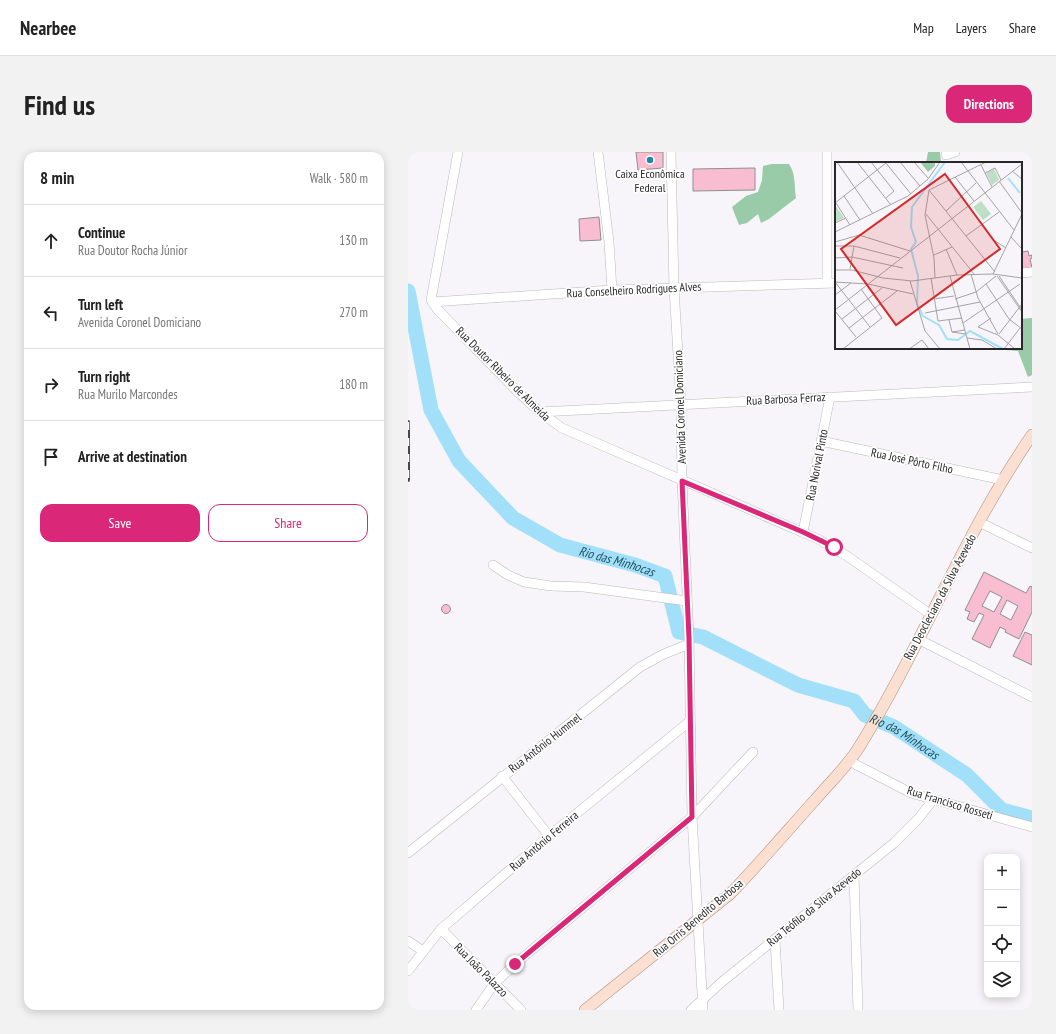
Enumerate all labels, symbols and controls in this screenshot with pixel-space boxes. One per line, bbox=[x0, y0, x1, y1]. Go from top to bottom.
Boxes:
text: Nearbee bbox=[20, 16, 77, 40]
text: Map bbox=[913, 19, 934, 37]
text: Layers bbox=[956, 19, 987, 37]
text: Share bbox=[1009, 19, 1036, 37]
button: Directions bbox=[946, 85, 1032, 123]
text: Find us bbox=[24, 86, 95, 123]
marker: Caixa Econômica Federal bbox=[645, 155, 655, 165]
inset map bbox=[835, 162, 1022, 349]
place label: Caixa Econômica Federal bbox=[615, 166, 685, 195]
text: 8 min bbox=[40, 167, 74, 189]
text: Walk · 580 m bbox=[310, 170, 368, 187]
text: Continue bbox=[78, 223, 125, 242]
icon: ahead bbox=[40, 230, 62, 252]
text: 130 m bbox=[339, 232, 368, 249]
text: Rua Doutor Rocha Júnior bbox=[78, 242, 187, 259]
street label: Rua Conselheiro Rodrigues Alves bbox=[566, 278, 702, 301]
text: Turn left bbox=[78, 295, 123, 314]
icon: left bbox=[40, 302, 62, 324]
text: 270 m bbox=[339, 304, 368, 321]
text: Avenida Coronel Domiciano bbox=[78, 314, 201, 331]
street label: Rua Doutor Ribeiro de Almeida bbox=[453, 323, 554, 424]
street label: Avenida Coronel Domiciano bbox=[670, 350, 689, 464]
text: Turn right bbox=[78, 367, 130, 386]
icon: right bbox=[40, 374, 62, 396]
text: 180 m bbox=[339, 376, 368, 393]
text: Rua Murilo Marcondes bbox=[78, 386, 178, 403]
street label: Rua Barbosa Ferraz bbox=[746, 389, 826, 408]
street label: Rua Norival Pinto bbox=[802, 428, 831, 502]
street label: Rua José Pôrto Filho bbox=[870, 444, 955, 477]
icon: arrive bbox=[40, 446, 62, 468]
text: Arrive at destination bbox=[78, 447, 187, 466]
button: Save bbox=[40, 504, 200, 542]
button: Share bbox=[208, 504, 368, 542]
street label: Rua Deocleciano da Silva Azevedo bbox=[900, 531, 979, 662]
route start bbox=[825, 538, 843, 556]
water label: Rio das Minhocas bbox=[577, 542, 658, 581]
street label: Rua Antônio Hummel bbox=[505, 710, 584, 776]
water label: Rio das Minhocas bbox=[867, 710, 943, 764]
street label: Rua Francisco Rosseti bbox=[905, 782, 995, 823]
street label: Rua Antônio Ferreira bbox=[506, 807, 581, 874]
map controls bbox=[984, 854, 1020, 998]
button: + bbox=[984, 854, 1020, 890]
street label: Rua Teófilo da Silva Azevedo bbox=[763, 864, 864, 949]
street label: Rua Orris Benedito Barbosa bbox=[649, 875, 746, 960]
button: − bbox=[984, 890, 1020, 926]
button: locate bbox=[984, 926, 1020, 962]
street label: Rua João Palazzo bbox=[451, 940, 511, 1000]
route end bbox=[506, 955, 524, 973]
button: layers bbox=[984, 962, 1020, 998]

